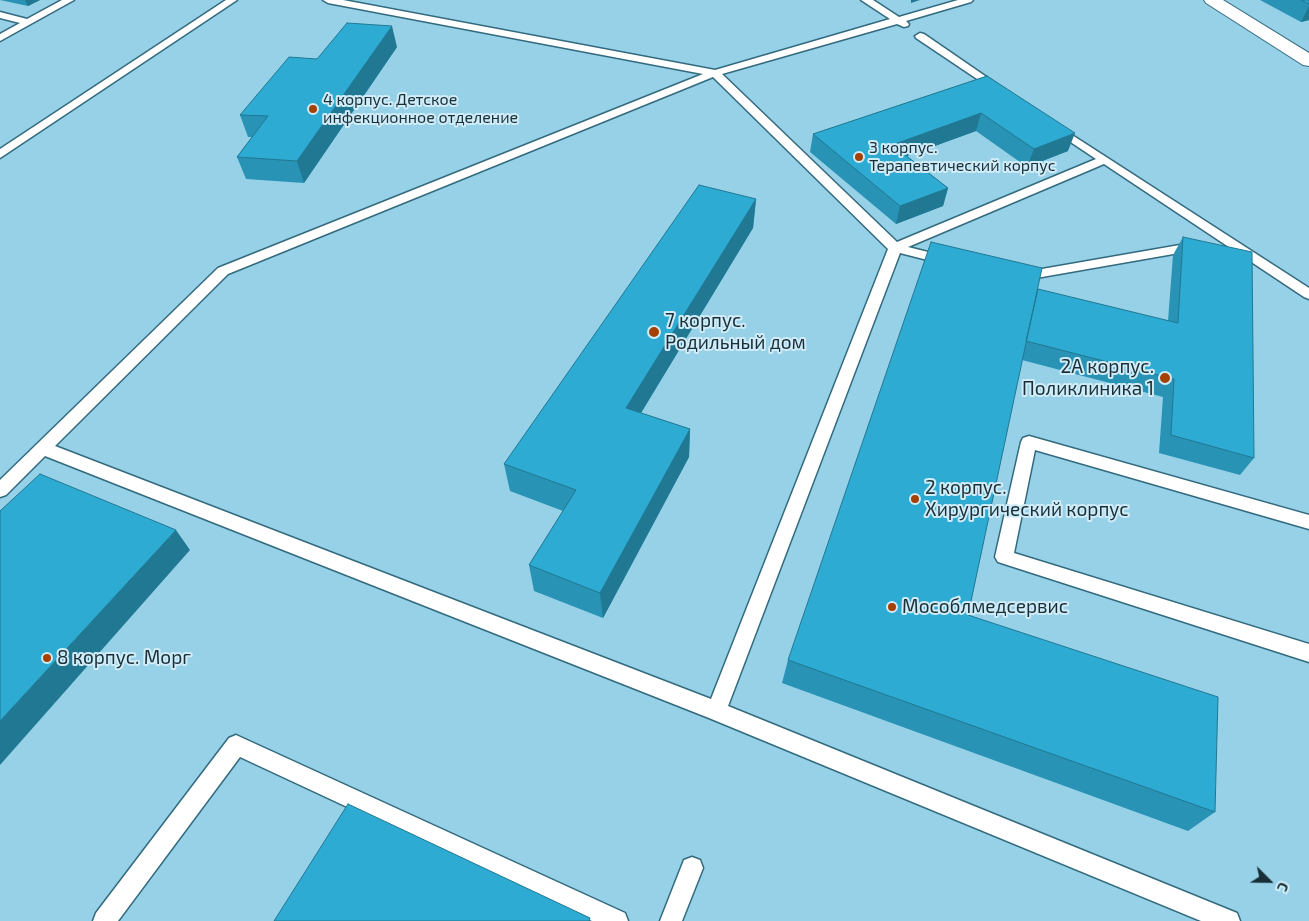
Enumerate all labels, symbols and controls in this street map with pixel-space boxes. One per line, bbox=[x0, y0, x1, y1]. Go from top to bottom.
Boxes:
place label: 4 корпус. Детское инфекционное отделение bbox=[323, 90, 518, 128]
marker: 4 корпус. Детское инфекционное отделение bbox=[307, 103, 319, 115]
place label: 3 корпус. Терапевтический корпус bbox=[869, 138, 1056, 176]
marker: 3 корпус. Терапевтический корпус bbox=[853, 151, 865, 163]
place label: 7 корпус. Родильный дом bbox=[665, 310, 806, 354]
marker: 7 корпус. Родильный дом bbox=[647, 325, 661, 339]
place label: 2А корпус. Поликлиника 1 bbox=[1022, 356, 1154, 400]
marker: 2А корпус. Поликлиника 1 bbox=[1158, 371, 1172, 385]
place label: 2 корпус. Хирургический корпус bbox=[925, 477, 1129, 521]
marker: 2 корпус. Хирургический корпус bbox=[909, 493, 921, 505]
place label: Мособлмедсервис bbox=[902, 596, 1068, 618]
marker: Мособлмедсервис bbox=[886, 601, 898, 613]
place label: 8 корпус. Морг bbox=[57, 647, 191, 669]
marker: 8 корпус. Морг bbox=[41, 652, 53, 664]
north arrow bbox=[1244, 856, 1294, 906]
text: С bbox=[1274, 880, 1293, 894]

